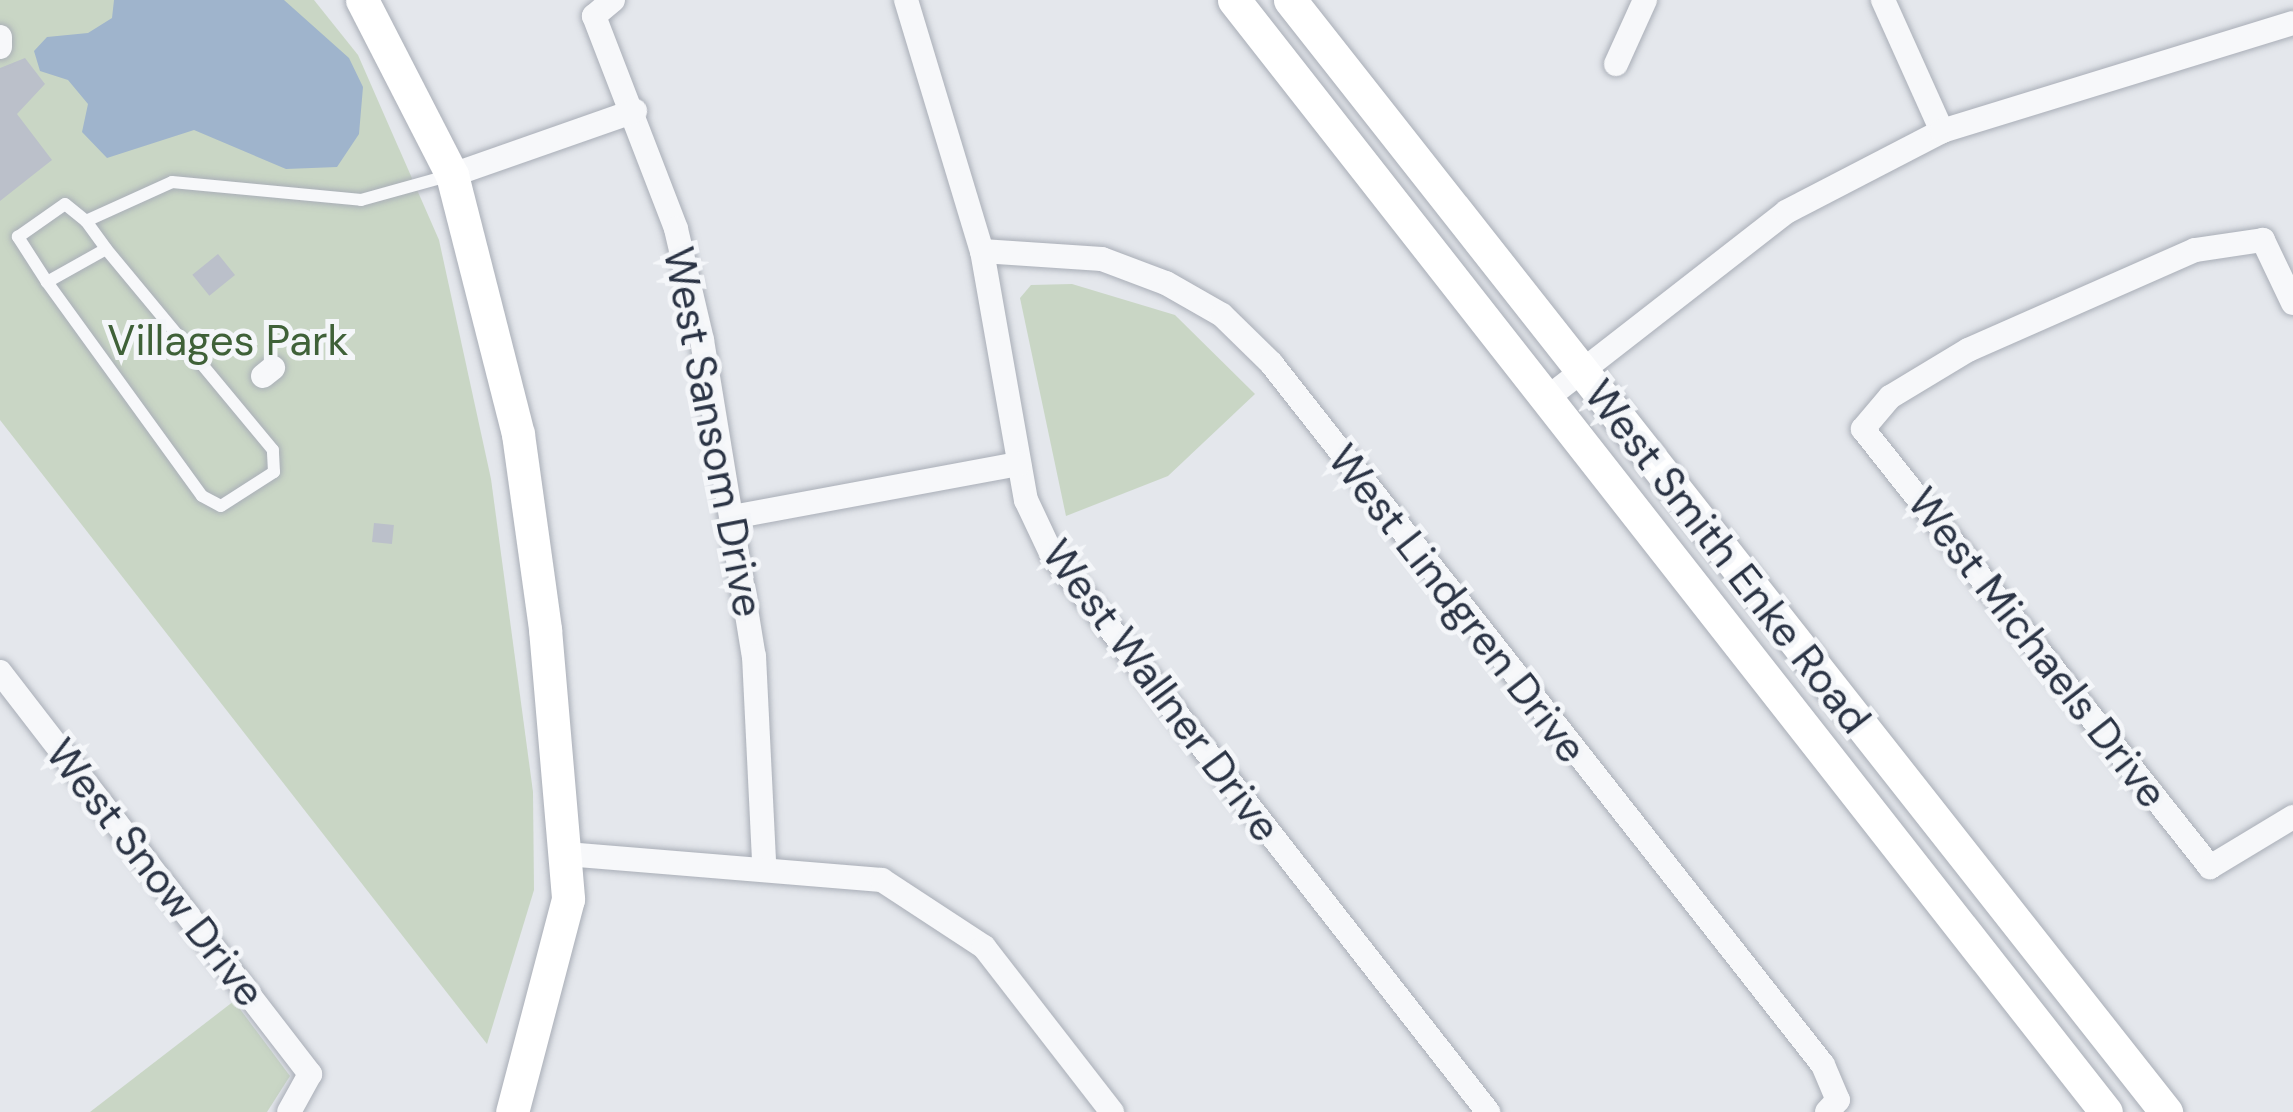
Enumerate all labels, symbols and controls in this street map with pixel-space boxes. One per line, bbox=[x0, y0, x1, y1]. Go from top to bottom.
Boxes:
street label: West Sansom Drive bbox=[652, 243, 774, 621]
park label: Villages Park bbox=[107, 316, 349, 366]
street label: West Smith Enke Road bbox=[1574, 370, 1880, 744]
street label: West Lindgren Drive bbox=[1317, 435, 1597, 773]
street label: West Michaels Drive bbox=[1897, 478, 2177, 818]
street label: West Wallner Drive bbox=[1031, 530, 1291, 852]
street label: West Snow Drive bbox=[35, 729, 275, 1017]

